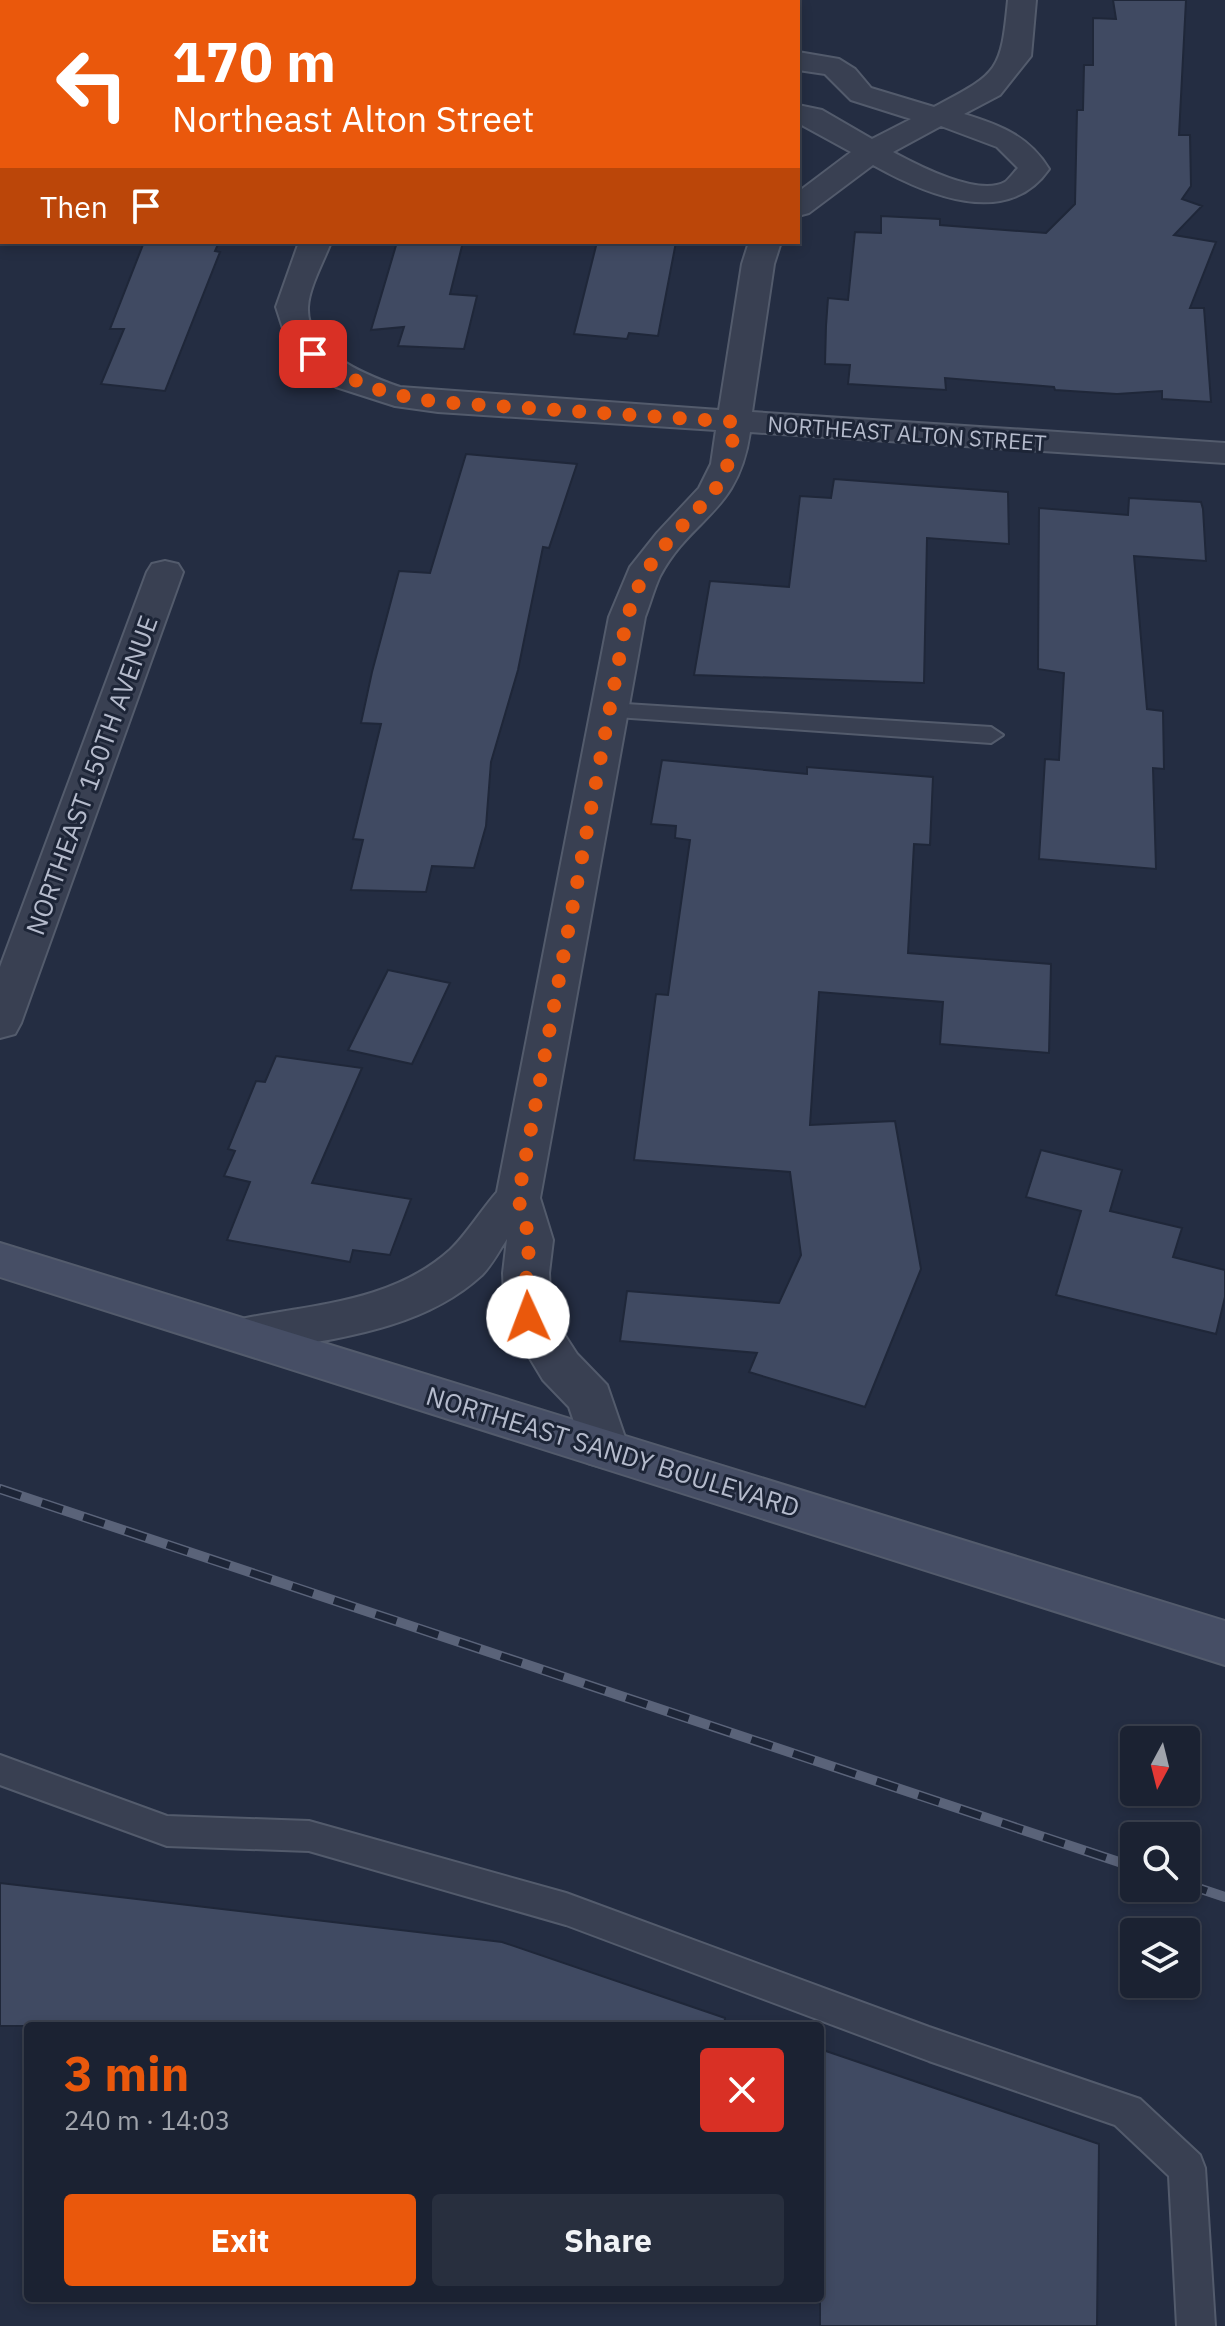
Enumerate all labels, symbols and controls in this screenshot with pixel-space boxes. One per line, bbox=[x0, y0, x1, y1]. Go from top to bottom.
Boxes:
text: 170 m bbox=[172, 25, 336, 97]
icon: left bbox=[40, 32, 144, 136]
text: Northeast Alton Street bbox=[172, 95, 534, 142]
icon: arrive bbox=[124, 184, 168, 228]
text: Then bbox=[40, 187, 108, 226]
pin bbox=[279, 320, 347, 388]
icon: arrive bbox=[291, 332, 335, 376]
street label: NORTHEAST ALTON STREET bbox=[767, 409, 1048, 457]
street label: NORTHEAST 150TH AVENUE bbox=[17, 611, 165, 939]
position arrow bbox=[486, 1275, 570, 1359]
street label: NORTHEAST SANDY BOULEVARD bbox=[422, 1378, 804, 1524]
north arrow bbox=[1120, 1726, 1200, 1806]
map controls bbox=[1120, 1726, 1200, 1998]
button: search bbox=[1120, 1822, 1200, 1902]
button: layers bbox=[1120, 1918, 1200, 1998]
text: 3 min bbox=[64, 2042, 189, 2104]
button: close bbox=[700, 2048, 784, 2132]
text: 240 m · 14:03 bbox=[64, 2103, 230, 2137]
button: Exit bbox=[64, 2194, 416, 2286]
button: Share bbox=[432, 2194, 784, 2286]

